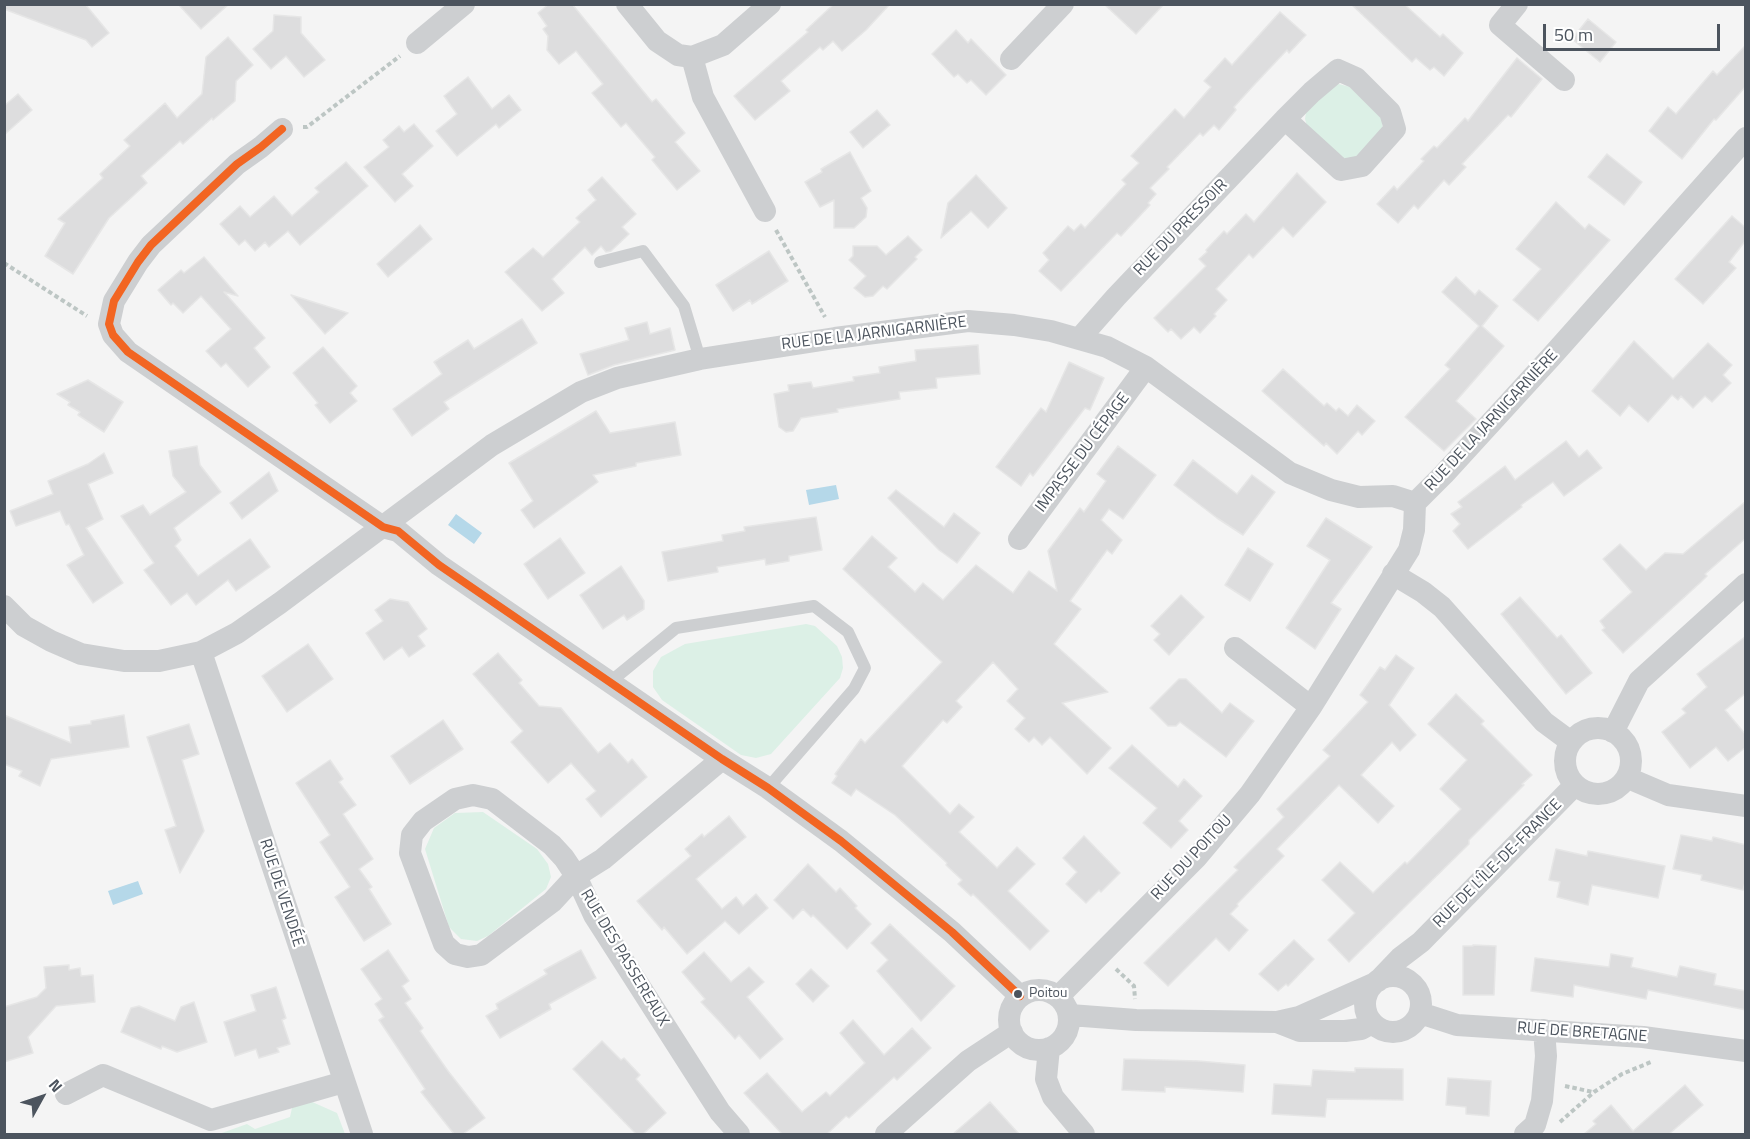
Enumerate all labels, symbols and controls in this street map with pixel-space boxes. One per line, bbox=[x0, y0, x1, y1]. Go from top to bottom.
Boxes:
scale bar bbox=[1546, 12, 1723, 50]
text: 50 m bbox=[1554, 21, 1593, 48]
street label: RUE DU PRESSOIR bbox=[1130, 176, 1232, 280]
street label: RUE DE LA JARNIGARNIÈRE bbox=[780, 313, 968, 355]
street label: RUE DE LA JARNIGARNIÈRE bbox=[1421, 346, 1563, 496]
street label: IMPASSE DU CÉPAGE bbox=[1032, 390, 1134, 516]
street label: RUE DE L'ÎLE-DE-FRANCE bbox=[1430, 796, 1566, 932]
street label: RUE DU POITOU bbox=[1148, 811, 1236, 905]
street label: RUE DE VENDÉE bbox=[255, 837, 307, 949]
street label: RUE DES PASSEREAUX bbox=[576, 886, 672, 1030]
place label: Poitou bbox=[1029, 986, 1067, 1002]
marker: Poitou bbox=[1012, 988, 1024, 1000]
street label: RUE DE BRETAGNE bbox=[1516, 1019, 1648, 1047]
north arrow bbox=[12, 1067, 72, 1127]
text: N bbox=[43, 1073, 69, 1097]

